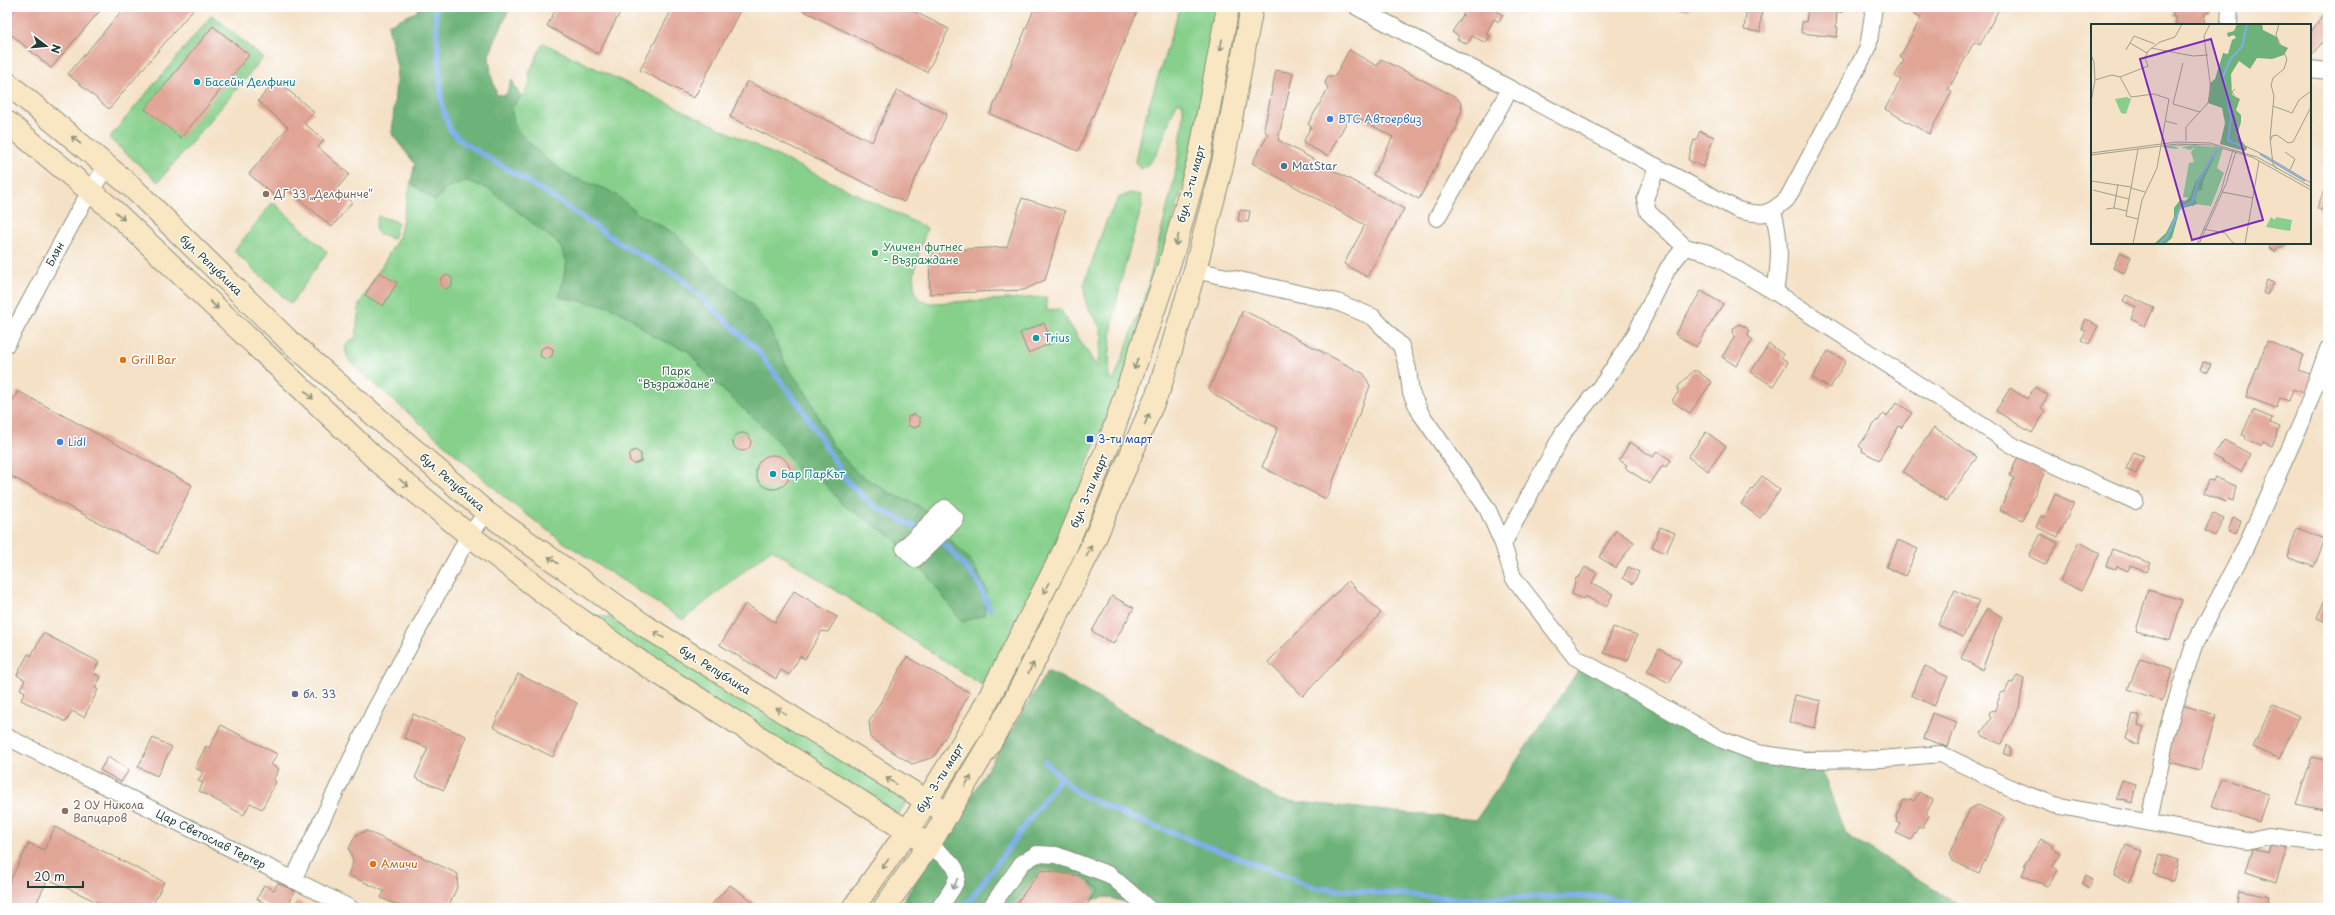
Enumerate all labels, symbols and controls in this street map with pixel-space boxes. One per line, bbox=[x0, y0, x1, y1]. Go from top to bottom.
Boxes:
inset map bbox=[2091, 24, 2311, 244]
north arrow bbox=[26, 26, 66, 66]
one-way arrow bbox=[1217, 38, 1225, 51]
text: N bbox=[47, 42, 65, 56]
place label: Басейн Делфини bbox=[205, 73, 296, 90]
marker: Басейн Делфини bbox=[192, 77, 202, 87]
place label: ВТС Автоервиз bbox=[1338, 110, 1422, 127]
marker: ВТС Автоервиз bbox=[1325, 114, 1335, 124]
one-way arrow bbox=[71, 136, 82, 145]
street label: бул. 3-ти март bbox=[1172, 143, 1209, 224]
place label: MatStar bbox=[1292, 157, 1337, 174]
marker: MatStar bbox=[1279, 161, 1289, 171]
place label: ДГ 33 „Делфинче“ bbox=[273, 185, 373, 202]
marker: ДГ 33 „Делфинче“ bbox=[261, 189, 271, 199]
one-way arrow bbox=[114, 211, 124, 220]
street label: бул. Република bbox=[176, 230, 247, 299]
one-way arrow bbox=[1172, 233, 1180, 246]
place label: Уличен фитнес - Възраждане bbox=[883, 238, 963, 268]
street label: Блян bbox=[41, 239, 68, 269]
marker: Уличен фитнес - Възраждане bbox=[870, 248, 880, 258]
one-way arrow bbox=[209, 300, 219, 310]
place label: Trius bbox=[1044, 329, 1070, 346]
marker: Trius bbox=[1031, 333, 1041, 343]
place label: Grill Bar bbox=[131, 351, 176, 368]
marker: Grill Bar bbox=[118, 355, 128, 365]
one-way arrow bbox=[1132, 357, 1139, 370]
park label: Парк "Възраждане" bbox=[638, 362, 714, 392]
one-way arrow bbox=[304, 390, 314, 399]
one-way arrow bbox=[1143, 413, 1151, 425]
place label: 3-ти март bbox=[1098, 430, 1153, 447]
place label: Lidl bbox=[68, 433, 86, 450]
marker: 3-ти март bbox=[1085, 434, 1095, 444]
marker: Lidl bbox=[55, 437, 65, 447]
street label: бул. Република bbox=[416, 448, 489, 515]
street label: бул. 3-ти март bbox=[1065, 450, 1112, 531]
place label: Бар ПарКът bbox=[781, 465, 845, 482]
marker: Бар ПарКът bbox=[768, 469, 778, 479]
one-way arrow bbox=[399, 478, 410, 487]
one-way arrow bbox=[1086, 545, 1093, 557]
one-way arrow bbox=[548, 556, 559, 564]
one-way arrow bbox=[1042, 582, 1049, 594]
one-way arrow bbox=[654, 631, 665, 639]
street label: бул. Република bbox=[676, 641, 754, 698]
one-way arrow bbox=[1028, 662, 1036, 674]
place label: бл. 33 bbox=[303, 685, 336, 702]
marker: бл. 33 bbox=[290, 689, 300, 699]
one-way arrow bbox=[775, 707, 787, 715]
street label: бул. 3-ти март bbox=[911, 739, 968, 816]
one-way arrow bbox=[965, 775, 973, 787]
one-way arrow bbox=[885, 776, 897, 784]
place label: 2 ОУ Никола Вапцаров bbox=[73, 796, 144, 826]
street label: Цар Светослав Тертер bbox=[153, 804, 269, 873]
marker: 2 ОУ Никола Вапцаров bbox=[60, 806, 70, 816]
place label: Амичи bbox=[381, 855, 418, 872]
one-way arrow bbox=[881, 858, 889, 869]
marker: Амичи bbox=[368, 859, 378, 869]
scale bar bbox=[28, 863, 83, 889]
text: 20 m bbox=[34, 867, 65, 885]
one-way arrow bbox=[951, 877, 958, 889]

